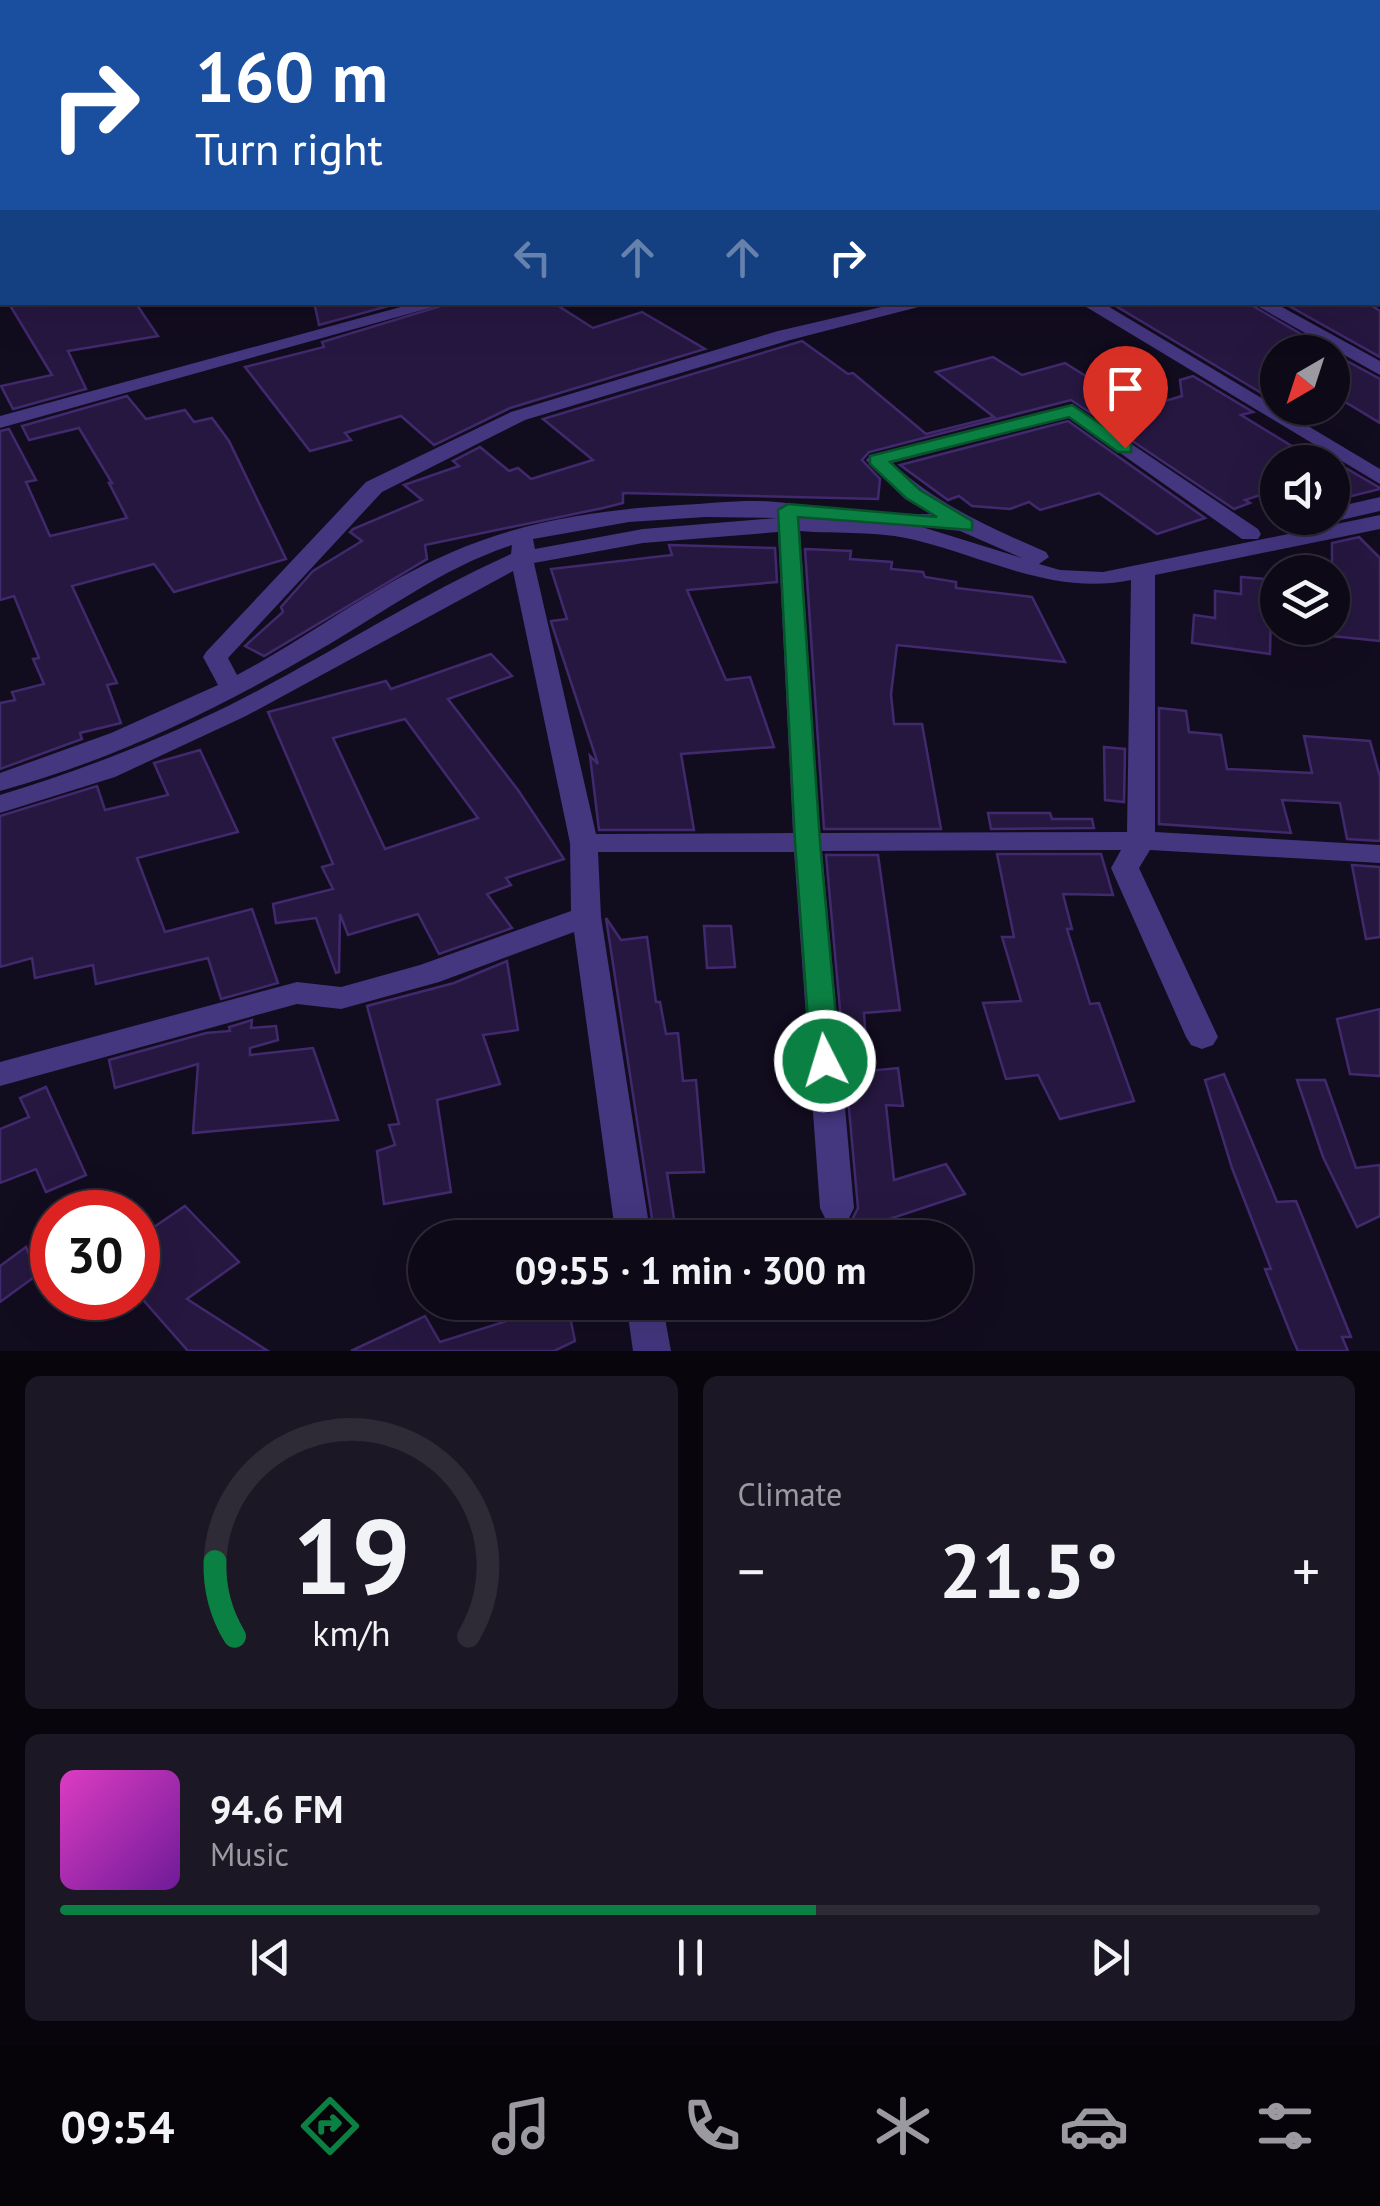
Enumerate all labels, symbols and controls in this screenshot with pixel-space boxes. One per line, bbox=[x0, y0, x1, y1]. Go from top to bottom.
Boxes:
text: 160 m bbox=[195, 31, 388, 121]
icon: right bbox=[30, 40, 160, 170]
text: Turn right bbox=[195, 119, 383, 177]
icon: left bbox=[505, 230, 560, 285]
icon: ahead bbox=[610, 230, 665, 285]
icon: ahead bbox=[715, 230, 770, 285]
icon: right bbox=[820, 230, 875, 285]
north arrow bbox=[1260, 335, 1350, 425]
map controls bbox=[1260, 335, 1350, 645]
pin bbox=[1083, 346, 1168, 449]
icon: arrive bbox=[1098, 361, 1153, 416]
button: sound bbox=[1260, 445, 1350, 535]
button: layers bbox=[1260, 555, 1350, 645]
position arrow bbox=[773, 1009, 877, 1113]
speed limit sign: 30 bbox=[30, 1190, 160, 1320]
text: 09:55 · 1 min · 300 m bbox=[515, 1245, 866, 1294]
text: Climate bbox=[738, 1473, 842, 1515]
text: 19 bbox=[292, 1488, 410, 1623]
text: 21.5° bbox=[939, 1522, 1118, 1619]
text: − bbox=[738, 1535, 765, 1606]
text: + bbox=[1292, 1535, 1320, 1606]
text: km/h bbox=[312, 1610, 390, 1656]
text: 94.6 FM bbox=[210, 1784, 343, 1833]
text: Music bbox=[210, 1833, 289, 1875]
icon: previous bbox=[243, 1930, 298, 1985]
icon: pause bbox=[663, 1930, 718, 1985]
icon: next bbox=[1083, 1930, 1138, 1985]
icon: directions bbox=[295, 2091, 365, 2161]
icon: music bbox=[486, 2091, 556, 2161]
icon: phone bbox=[677, 2091, 747, 2161]
icon: climate bbox=[868, 2091, 938, 2161]
icon: car bbox=[1059, 2091, 1129, 2161]
icon: filters bbox=[1250, 2091, 1320, 2161]
text: 09:54 bbox=[60, 2097, 175, 2155]

